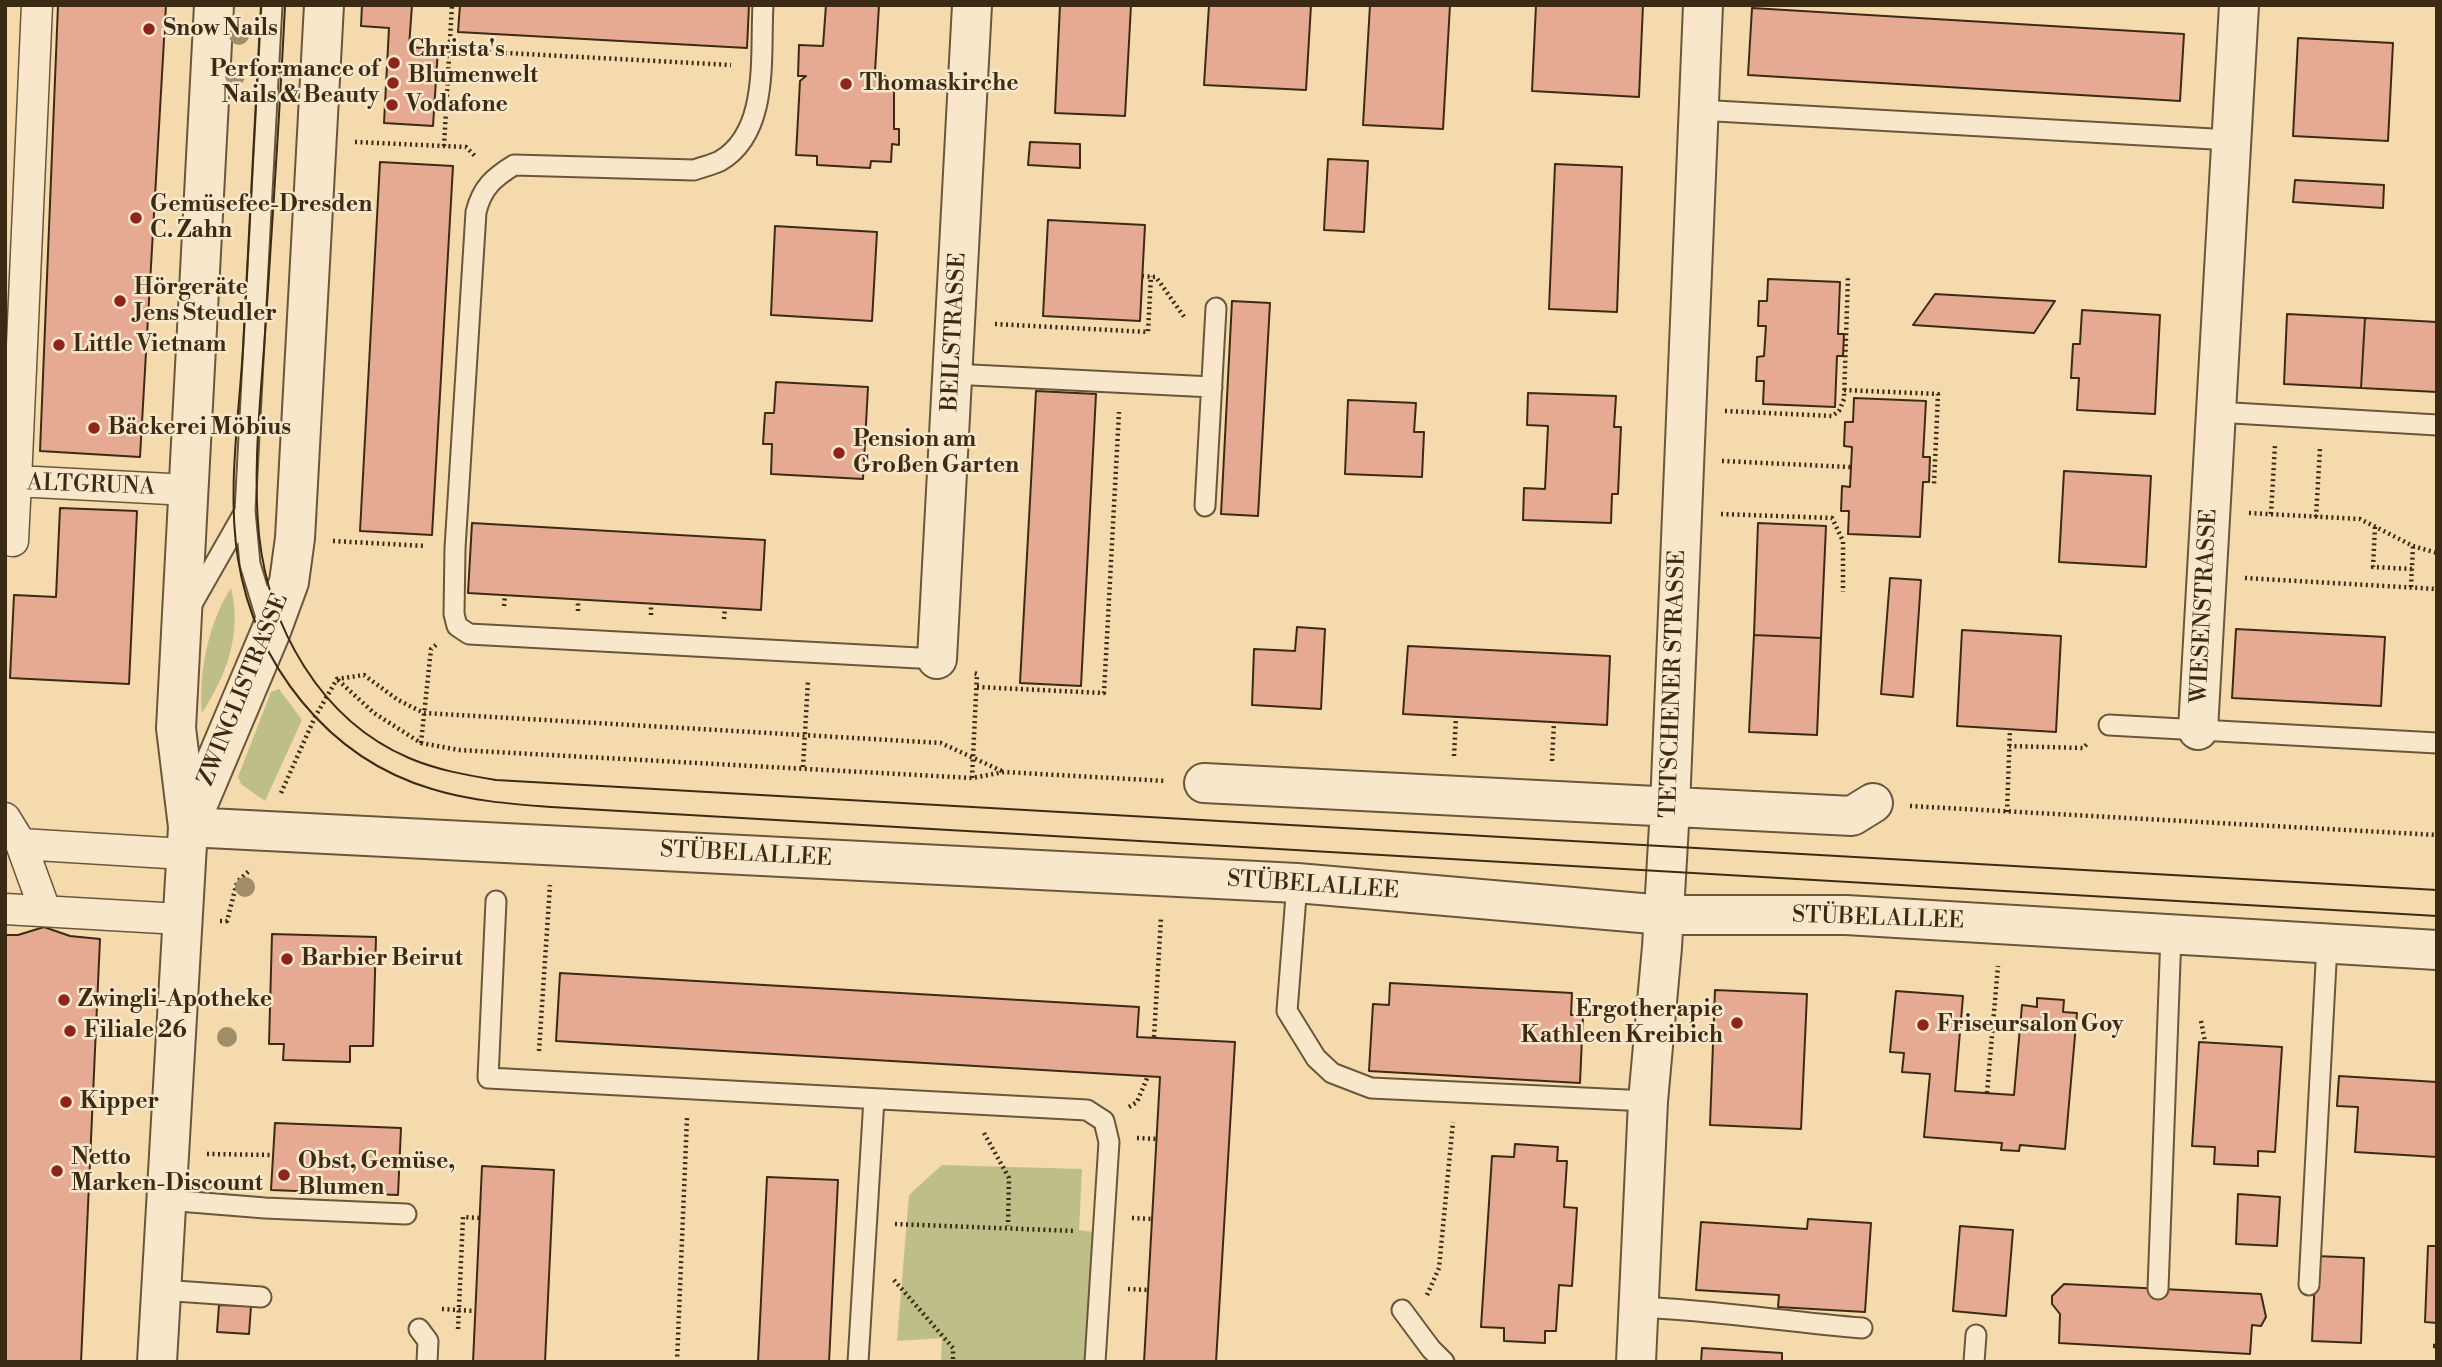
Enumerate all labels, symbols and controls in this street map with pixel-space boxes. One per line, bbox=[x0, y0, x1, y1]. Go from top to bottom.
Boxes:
place label: Snow Nails bbox=[163, 15, 278, 43]
marker: Snow Nails bbox=[141, 21, 157, 37]
place label: Christa's Blumenwelt bbox=[408, 36, 538, 90]
marker: Christa's Blumenwelt bbox=[386, 55, 402, 71]
place label: Performance of Nails & Beauty bbox=[210, 56, 379, 110]
place label: Thomaskirche bbox=[860, 70, 1019, 98]
marker: Performance of Nails & Beauty bbox=[385, 75, 401, 91]
marker: Thomaskirche bbox=[838, 76, 854, 92]
place label: Vodafone bbox=[406, 91, 508, 119]
marker: Vodafone bbox=[384, 97, 400, 113]
place label: Gemüsefee-Dresden C. Zahn bbox=[150, 191, 372, 245]
marker: Gemüsefee-Dresden C. Zahn bbox=[128, 210, 144, 226]
street label: BEILSTRASSE bbox=[937, 252, 973, 412]
place label: Hörgeräte Jens Steudler bbox=[134, 274, 277, 328]
marker: Hörgeräte Jens Steudler bbox=[112, 293, 128, 309]
place label: Little Vietnam bbox=[73, 331, 226, 359]
marker: Little Vietnam bbox=[51, 337, 67, 353]
place label: Bäckerei Möbius bbox=[108, 414, 291, 442]
marker: Bäckerei Möbius bbox=[86, 420, 102, 436]
place label: Pension am Großen Garten bbox=[853, 426, 1019, 480]
marker: Pension am Großen Garten bbox=[831, 445, 847, 461]
street label: ALTGRUNA bbox=[26, 470, 156, 502]
street label: WIESENSTRASSE bbox=[2186, 508, 2224, 704]
street label: TETSCHENER STRASSE bbox=[1656, 549, 1692, 819]
street label: ZWINGLISTRASSE bbox=[193, 590, 295, 790]
street label: STÜBELALLEE bbox=[659, 837, 833, 873]
street label: STÜBELALLEE bbox=[1226, 866, 1400, 906]
street label: STÜBELALLEE bbox=[1791, 902, 1965, 936]
place label: Barbier Beirut bbox=[301, 945, 463, 973]
marker: Barbier Beirut bbox=[279, 951, 295, 967]
place label: Zwingli-Apotheke bbox=[78, 986, 272, 1014]
marker: Zwingli-Apotheke bbox=[56, 992, 72, 1008]
place label: Ergotherapie Kathleen Kreibich bbox=[1521, 996, 1723, 1050]
place label: Friseursalon Goy bbox=[1937, 1011, 2124, 1039]
marker: Ergotherapie Kathleen Kreibich bbox=[1729, 1015, 1745, 1031]
place label: Filiale 26 bbox=[84, 1017, 187, 1045]
marker: Friseursalon Goy bbox=[1915, 1017, 1931, 1033]
marker: Filiale 26 bbox=[62, 1023, 78, 1039]
place label: Kipper bbox=[80, 1088, 159, 1116]
marker: Kipper bbox=[58, 1094, 74, 1110]
place label: Netto Marken-Discount bbox=[71, 1144, 263, 1198]
place label: Obst, Gemüse, Blumen bbox=[298, 1148, 455, 1202]
marker: Netto Marken-Discount bbox=[49, 1163, 65, 1179]
marker: Obst, Gemüse, Blumen bbox=[276, 1167, 292, 1183]

